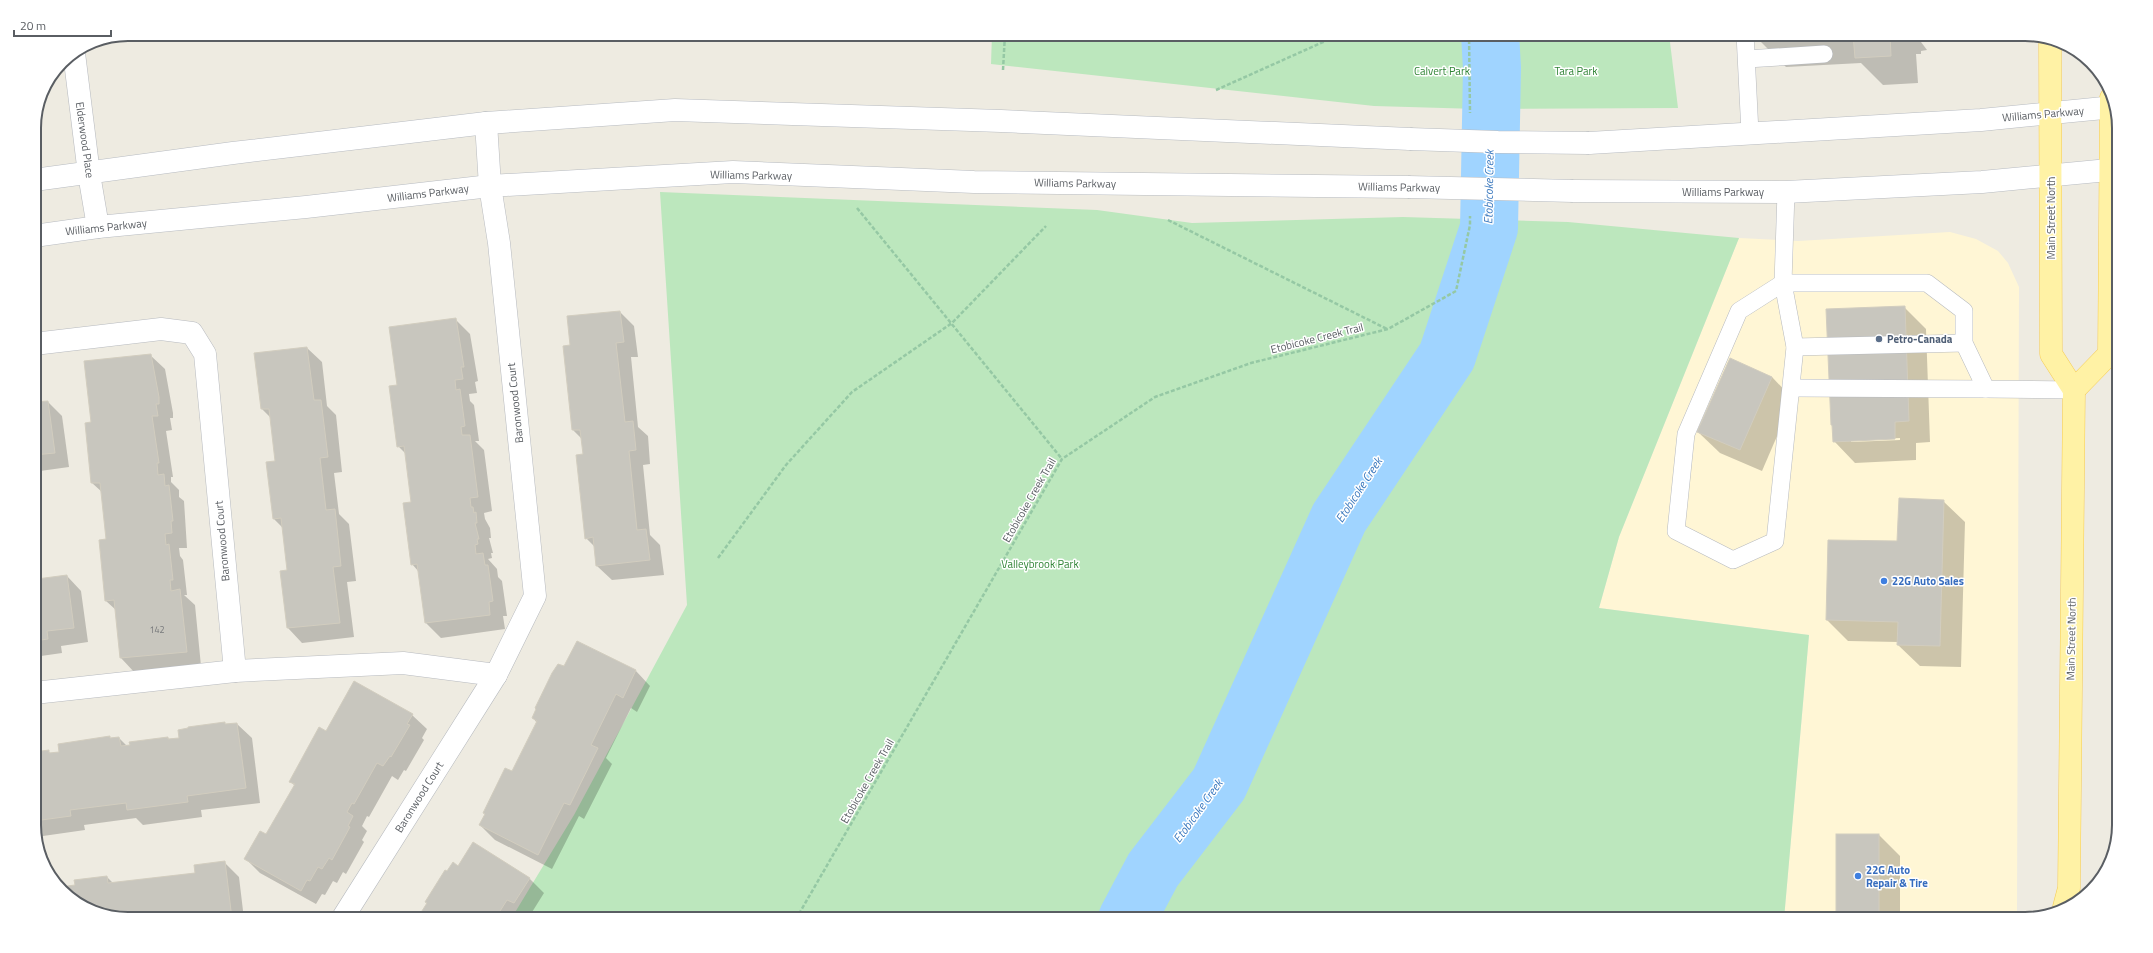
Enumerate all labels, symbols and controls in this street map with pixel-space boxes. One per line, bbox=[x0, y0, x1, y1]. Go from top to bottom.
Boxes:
scale bar bbox=[14, 12, 111, 38]
text: 20 m bbox=[20, 16, 46, 35]
park label: Calvert Park bbox=[1414, 63, 1471, 79]
park label: Tara Park bbox=[1554, 63, 1598, 79]
street label: Elderwood Place bbox=[72, 101, 98, 180]
street label: Williams Parkway bbox=[2001, 102, 2085, 126]
water label: Etobicoke Creek bbox=[1478, 148, 1499, 224]
street label: Williams Parkway bbox=[710, 166, 793, 184]
street label: Williams Parkway bbox=[1034, 174, 1117, 192]
street label: Main Street North bbox=[2043, 176, 2059, 260]
street label: Williams Parkway bbox=[1358, 178, 1441, 196]
street label: Williams Parkway bbox=[386, 180, 470, 206]
street label: Williams Parkway bbox=[1682, 184, 1765, 200]
street label: Williams Parkway bbox=[64, 215, 148, 239]
street label: Etobicoke Creek Trail bbox=[1269, 319, 1365, 357]
place label: Petro-Canada bbox=[1887, 331, 1953, 347]
marker: Petro-Canada bbox=[1874, 334, 1884, 344]
street label: Baronwood Court bbox=[503, 362, 527, 444]
water label: Etobicoke Creek bbox=[1330, 452, 1388, 526]
street label: Etobicoke Creek Trail bbox=[998, 455, 1060, 545]
street label: Baronwood Court bbox=[210, 500, 234, 582]
park label: Valleybrook Park bbox=[1001, 556, 1079, 572]
place label: 22G Auto Sales bbox=[1892, 573, 1964, 589]
marker: 22G Auto Sales bbox=[1879, 576, 1889, 586]
street label: Main Street North bbox=[2062, 597, 2080, 681]
house number: 142 bbox=[149, 623, 165, 636]
street label: Etobicoke Creek Trail bbox=[836, 736, 898, 826]
street label: Baronwood Court bbox=[391, 758, 447, 836]
water label: Etobicoke Creek bbox=[1168, 774, 1228, 846]
place label: 22G Auto Repair & Tire bbox=[1866, 862, 1928, 891]
marker: 22G Auto Repair & Tire bbox=[1853, 871, 1863, 881]

